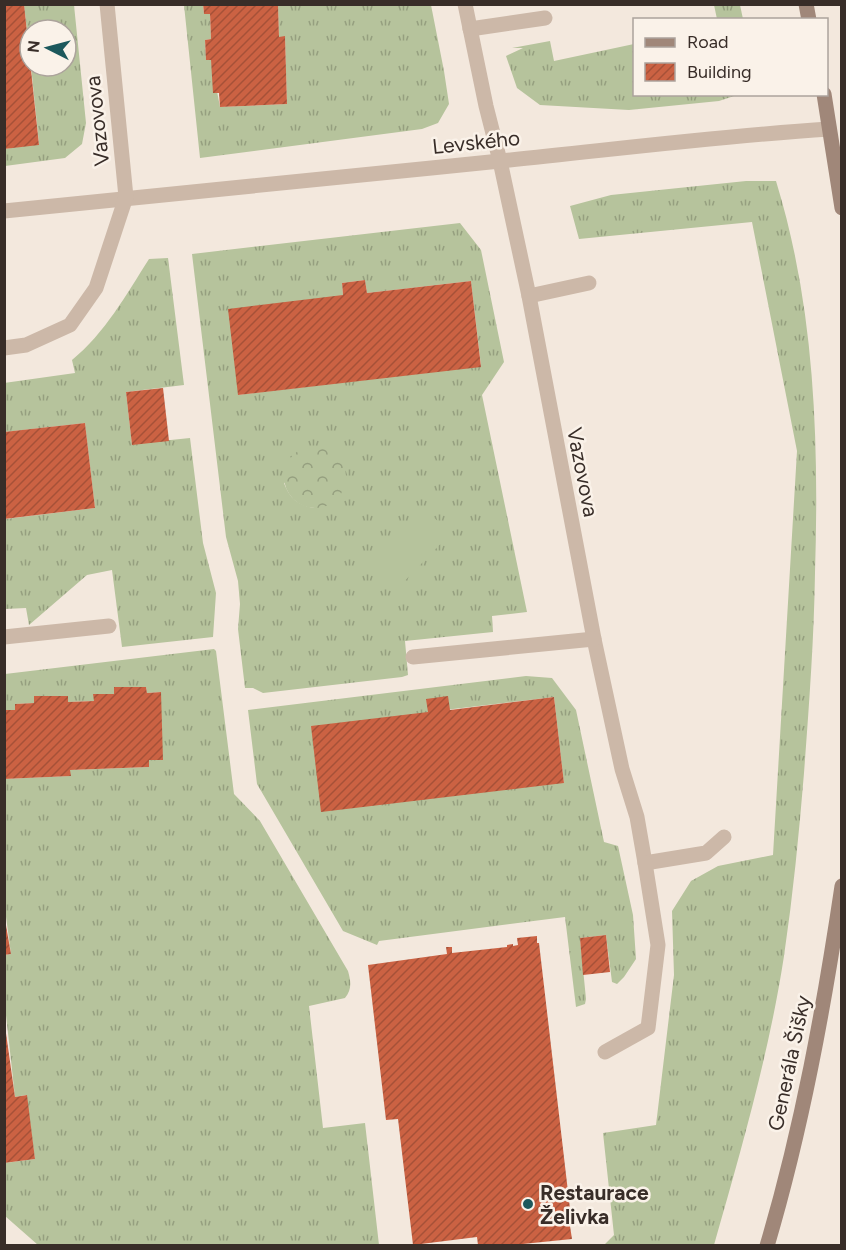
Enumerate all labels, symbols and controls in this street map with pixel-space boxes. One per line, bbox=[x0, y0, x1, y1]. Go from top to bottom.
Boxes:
north arrow bbox=[18, 18, 78, 78]
legend bbox=[633, 18, 828, 96]
text: Road bbox=[687, 31, 728, 53]
text: N bbox=[23, 39, 44, 54]
text: Building bbox=[687, 61, 752, 83]
street label: Vazovova bbox=[80, 75, 114, 167]
street label: Levského bbox=[431, 125, 521, 159]
street label: Vazovova bbox=[562, 425, 604, 519]
street label: Generála Šišky bbox=[762, 993, 816, 1133]
place label: Restaurace Želivka bbox=[540, 1180, 649, 1229]
marker: Restaurace Želivka bbox=[521, 1197, 535, 1211]

